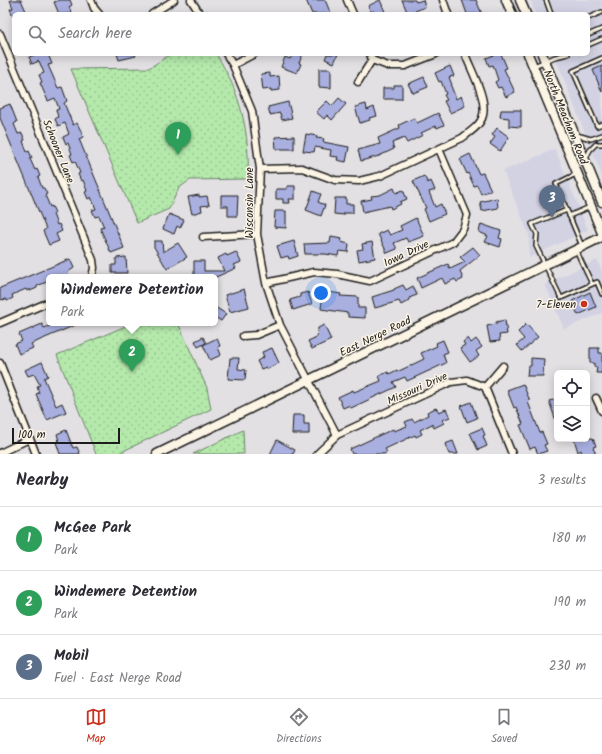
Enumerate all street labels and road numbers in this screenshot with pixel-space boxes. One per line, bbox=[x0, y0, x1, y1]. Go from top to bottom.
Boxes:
street label: North Meacham Road bbox=[538, 67, 592, 168]
street label: Schooner Lane bbox=[37, 117, 79, 186]
street label: Wisconsin Lane bbox=[241, 167, 259, 239]
street label: Iowa Drive bbox=[381, 236, 432, 272]
street label: East Nerge Road bbox=[337, 312, 415, 362]
street label: Missouri Drive bbox=[384, 368, 451, 410]

